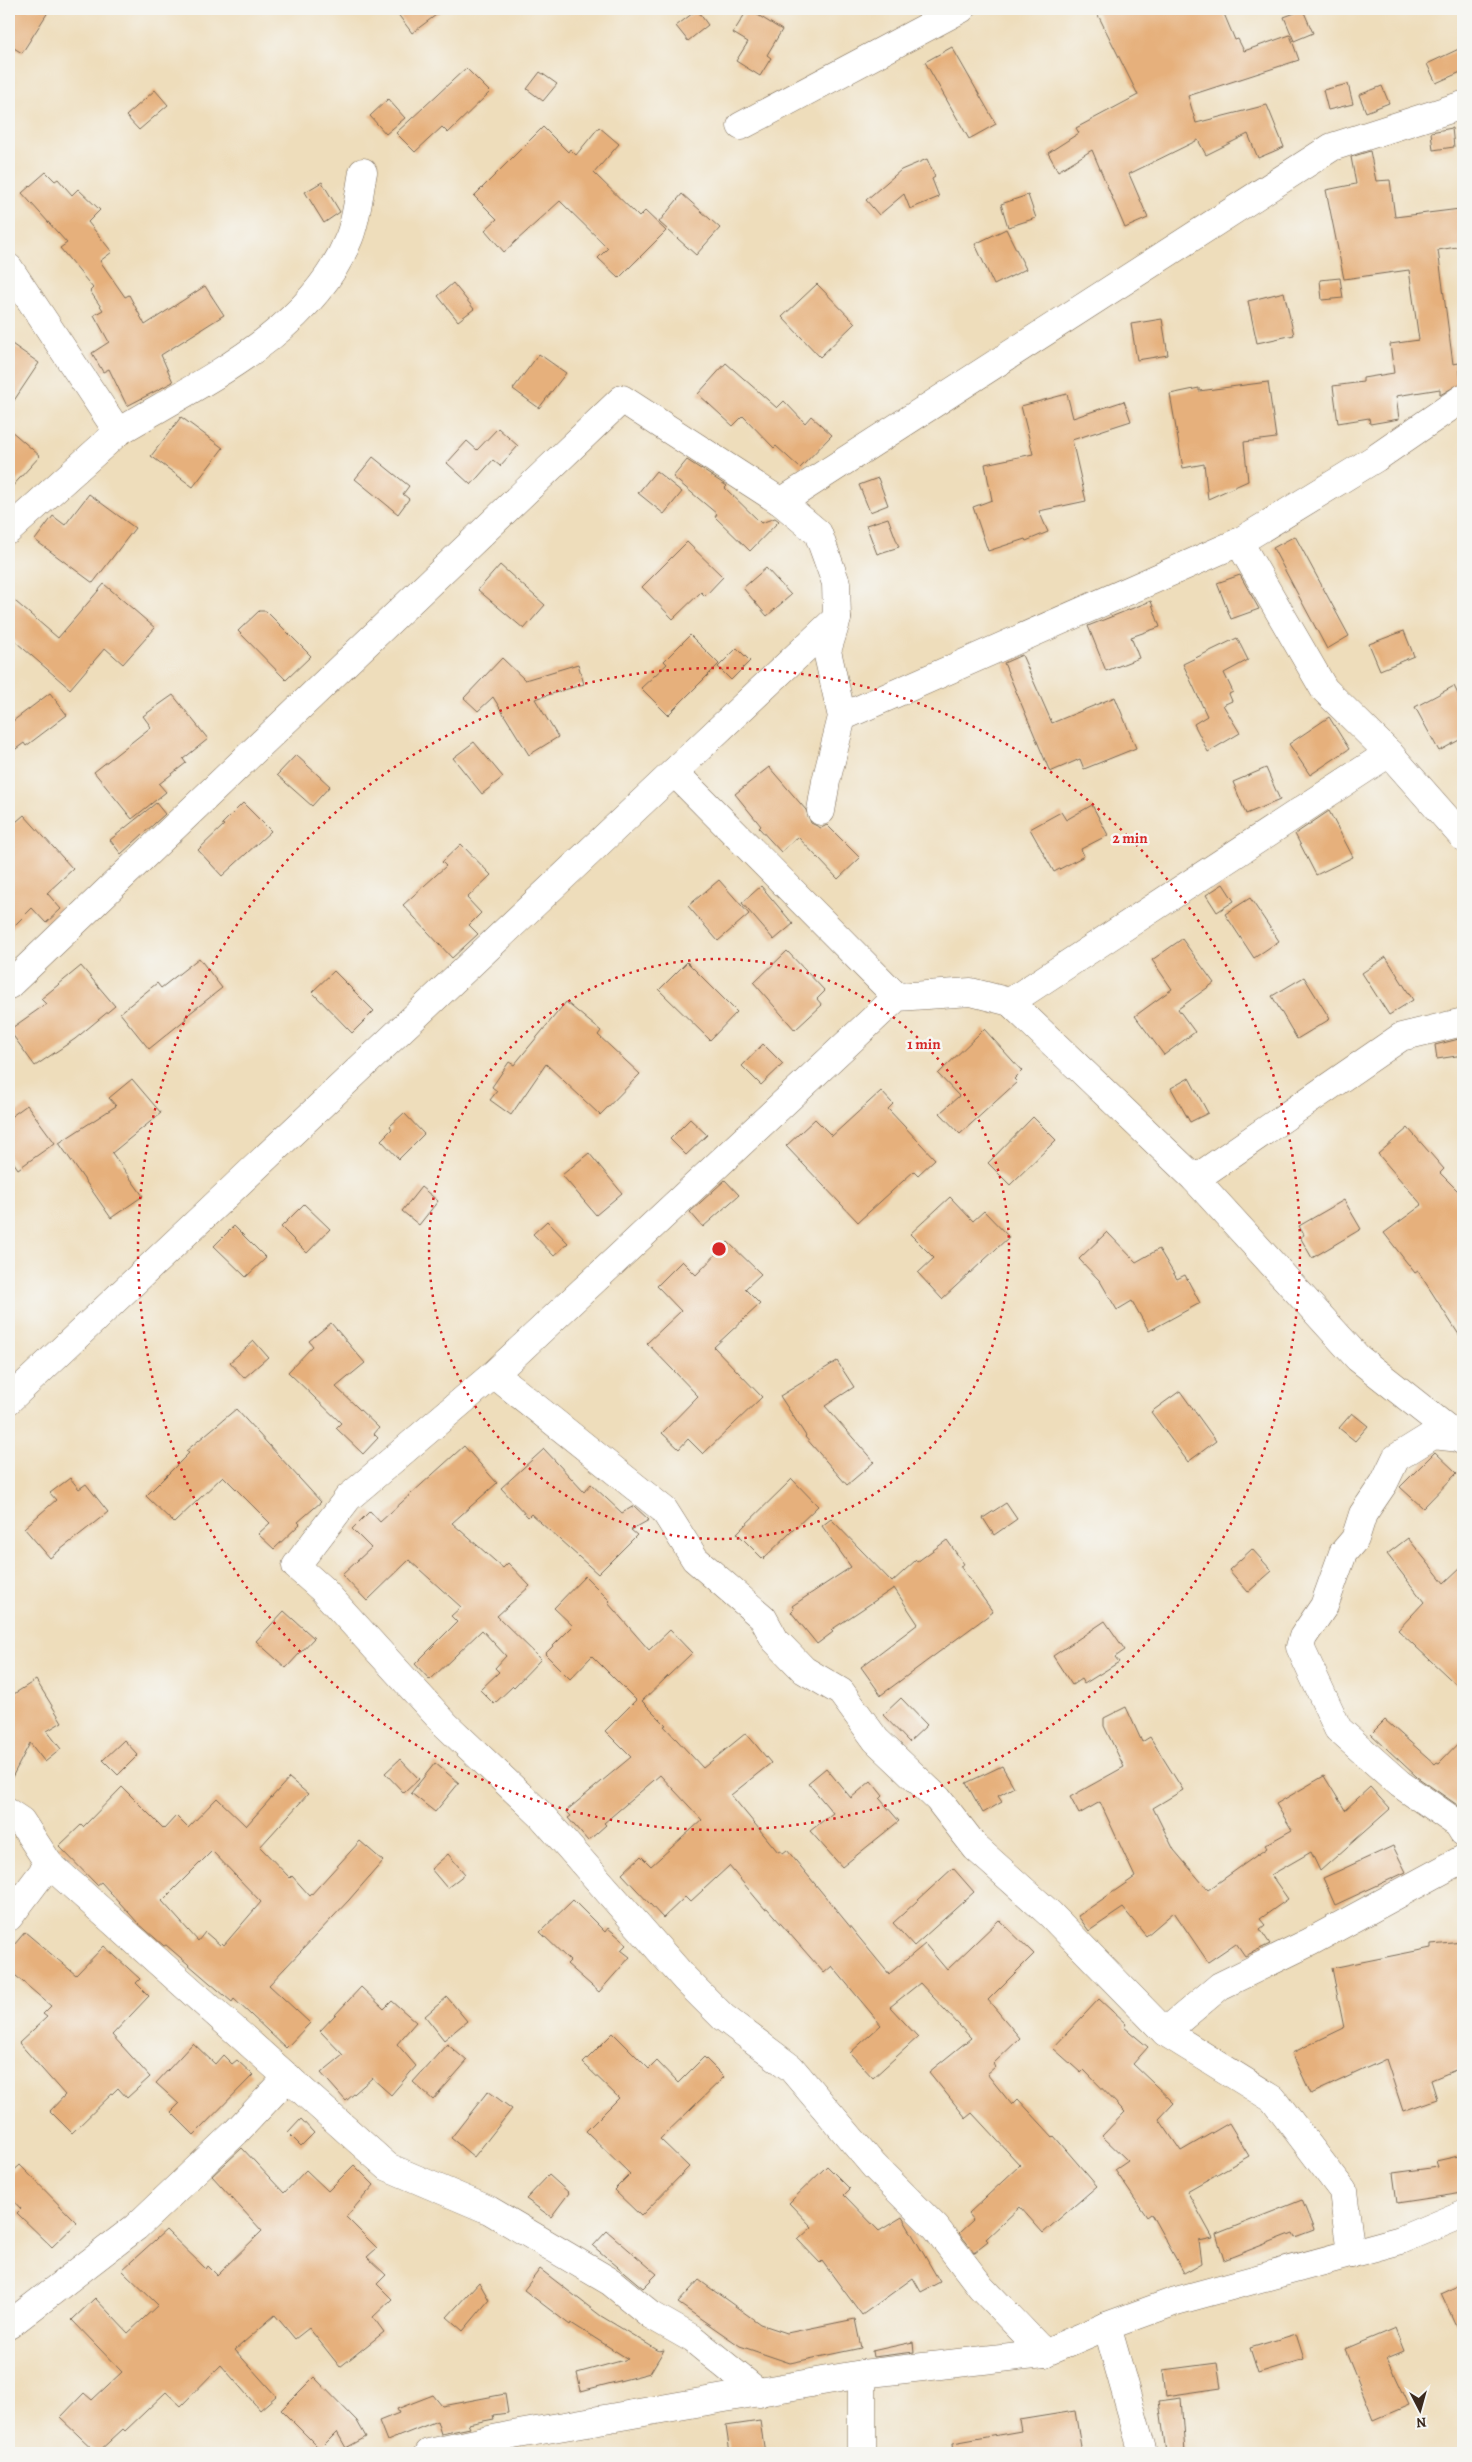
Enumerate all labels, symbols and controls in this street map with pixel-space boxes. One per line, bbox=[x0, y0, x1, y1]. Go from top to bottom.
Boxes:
text: 2 min bbox=[1112, 828, 1148, 848]
text: 1 min bbox=[907, 1034, 941, 1054]
centre of rings bbox=[710, 1240, 728, 1258]
north arrow bbox=[1394, 2384, 1444, 2434]
text: N bbox=[1415, 2412, 1427, 2432]

